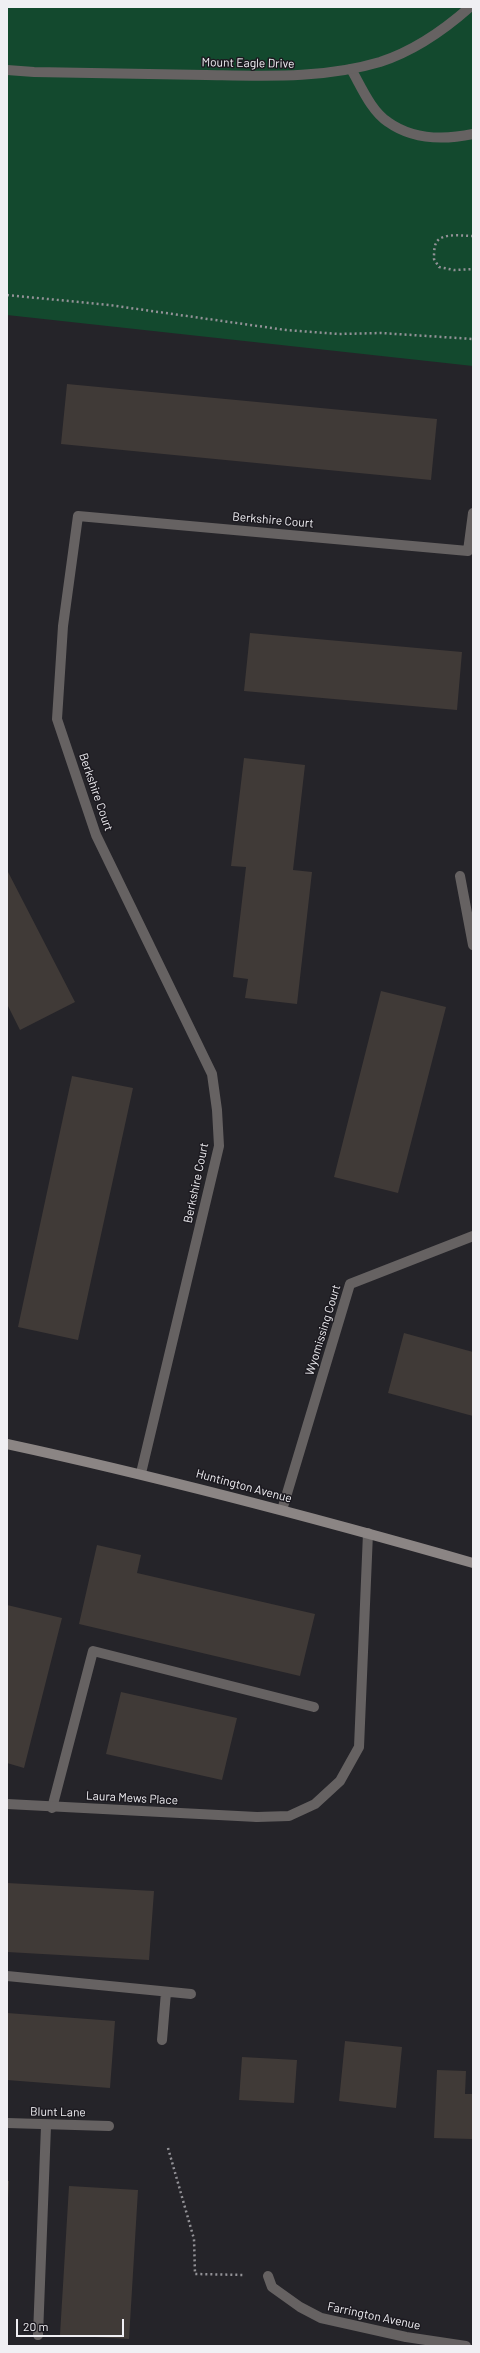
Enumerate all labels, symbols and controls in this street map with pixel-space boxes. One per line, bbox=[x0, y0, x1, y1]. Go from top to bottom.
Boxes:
street label: Mount Eagle Drive bbox=[201, 55, 295, 71]
street label: Berkshire Court bbox=[232, 509, 314, 531]
street label: Berkshire Court bbox=[76, 751, 116, 833]
street label: Berkshire Court bbox=[180, 1141, 212, 1225]
street label: Wyomissing Court bbox=[302, 1283, 344, 1377]
street label: Huntington Avenue bbox=[194, 1466, 294, 1506]
street label: Laura Mews Place bbox=[86, 1788, 178, 1808]
street label: Blunt Lane bbox=[30, 2104, 86, 2120]
street label: Farrington Avenue bbox=[326, 2299, 422, 2333]
scale bar bbox=[18, 2311, 126, 2337]
text: 20 m bbox=[23, 2319, 49, 2333]

